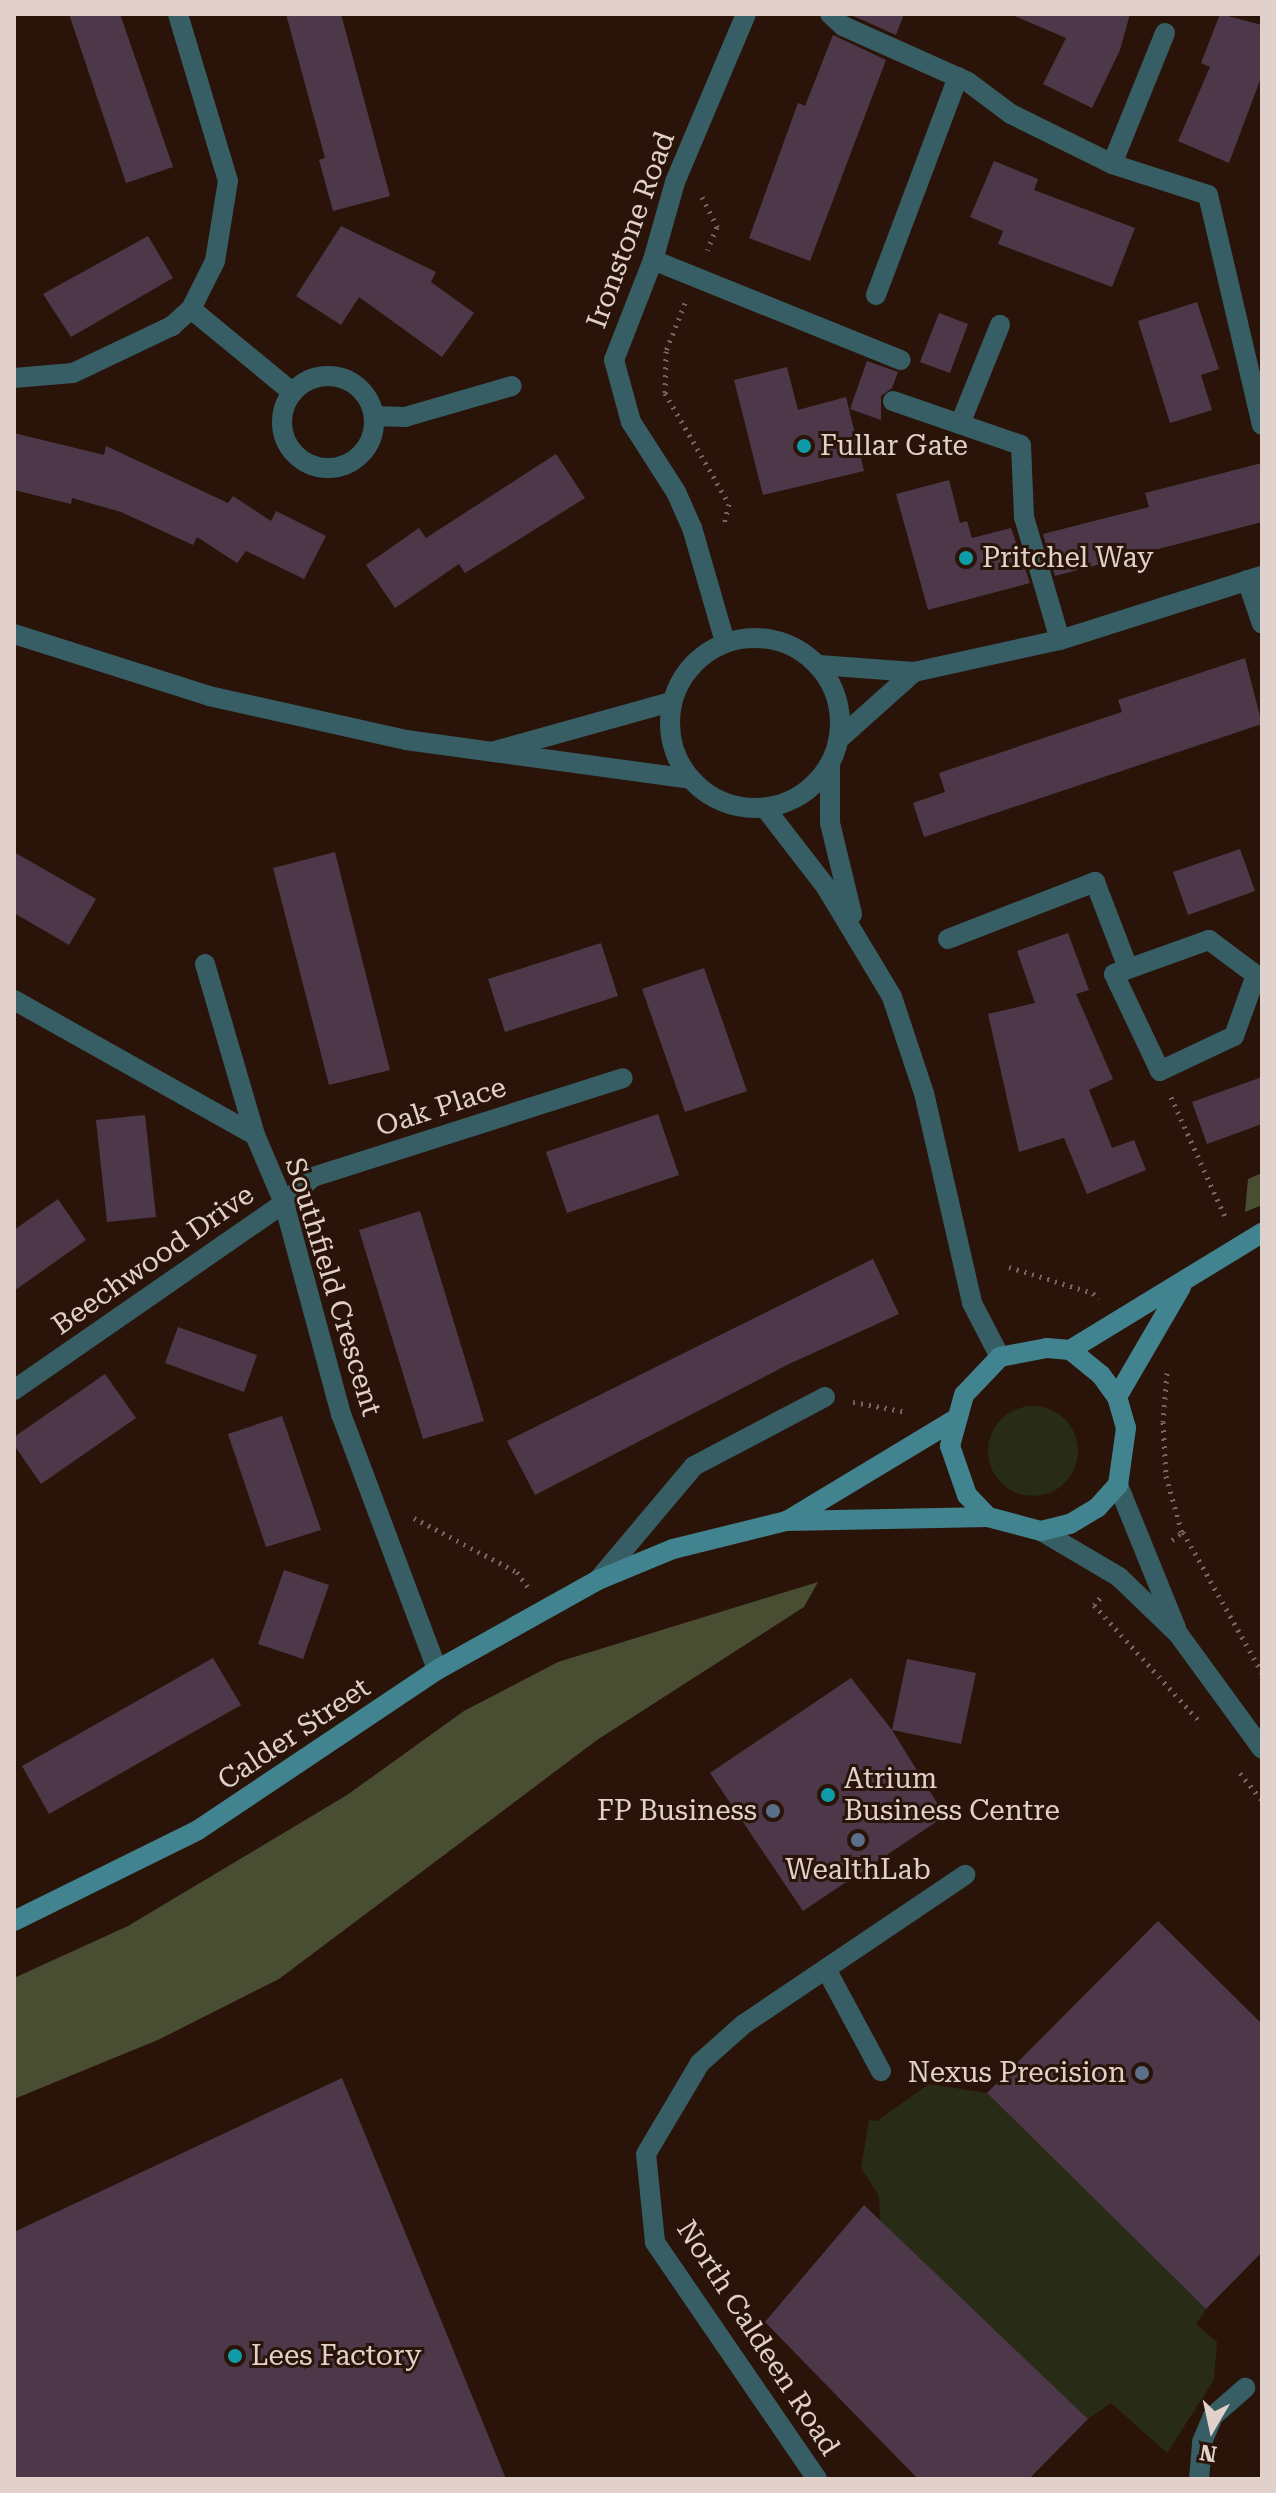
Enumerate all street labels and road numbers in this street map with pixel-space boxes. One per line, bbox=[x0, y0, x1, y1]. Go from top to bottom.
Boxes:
street label: Ironstone Road bbox=[580, 127, 682, 333]
street label: Oak Place bbox=[372, 1070, 510, 1144]
street label: Southfield Crescent bbox=[278, 1154, 388, 1420]
street label: Beechwood Drive bbox=[46, 1178, 260, 1342]
street label: Calder Street bbox=[212, 1671, 376, 1797]
street label: North Caldeen Road bbox=[669, 2214, 847, 2462]

